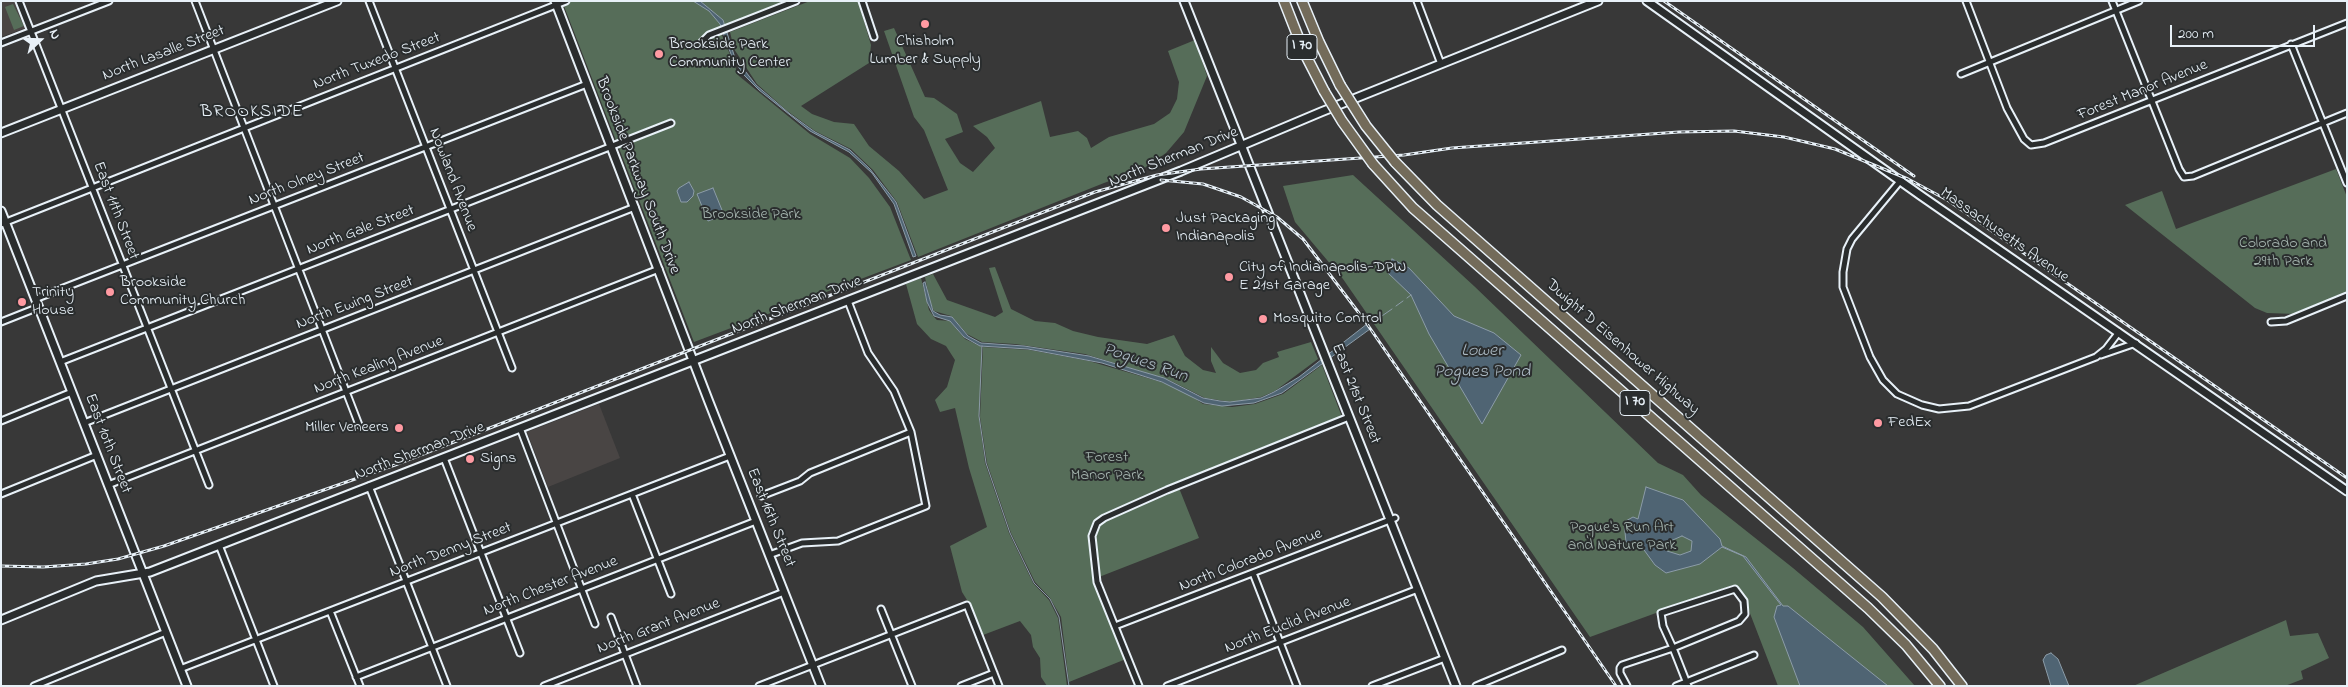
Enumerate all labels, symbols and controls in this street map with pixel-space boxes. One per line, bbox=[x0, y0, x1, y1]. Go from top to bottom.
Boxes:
north arrow bbox=[15, 15, 65, 65]
scale bar bbox=[2173, 15, 2318, 47]
marker: Chisholm Lumber & Supply bbox=[919, 18, 931, 30]
street label: North Lasalle Street bbox=[100, 22, 228, 86]
text: 200 m bbox=[2178, 23, 2214, 45]
text: N bbox=[43, 26, 66, 43]
street label: North Tuxedo Street bbox=[311, 29, 443, 95]
place label: Chisholm Lumber & Supply bbox=[869, 32, 981, 70]
road number: I 70 bbox=[1287, 34, 1317, 60]
place label: Brookside Park Community Center bbox=[669, 35, 790, 73]
marker: Brookside Park Community Center bbox=[653, 48, 665, 60]
street label: Forest Manor Avenue bbox=[2075, 56, 2211, 126]
street label: Brookside Parkway South Drive bbox=[591, 75, 683, 277]
district label: BROOKSIDE bbox=[199, 102, 305, 124]
street label: North Sherman Drive bbox=[1107, 123, 1241, 193]
street label: Nowland Avenue bbox=[423, 126, 481, 234]
street label: North Olney Street bbox=[246, 149, 368, 211]
street label: East 11th Street bbox=[88, 159, 142, 263]
street label: Massachusetts Avenue bbox=[1936, 184, 2072, 288]
street label: North Gale Street bbox=[304, 202, 418, 260]
park label: Brookside Park bbox=[702, 205, 800, 225]
place label: Just Packaging Indianapolis bbox=[1176, 209, 1275, 247]
marker: Just Packaging Indianapolis bbox=[1160, 222, 1172, 234]
park label: Colorado and 29th Park bbox=[2239, 234, 2327, 272]
place label: City of Indianapolis-DPW E 21st Garage bbox=[1239, 258, 1406, 296]
marker: City of Indianapolis-DPW E 21st Garage bbox=[1223, 271, 1235, 283]
street label: North Sherman Drive bbox=[729, 272, 865, 340]
place label: Brookside Community Church bbox=[120, 273, 245, 311]
street label: North Ewing Street bbox=[294, 273, 416, 335]
street label: Dwight D Eisenhower Highway bbox=[1541, 276, 1703, 420]
place label: Trinity House bbox=[32, 283, 74, 321]
marker: Brookside Community Church bbox=[104, 286, 116, 298]
marker: Trinity House bbox=[16, 296, 28, 308]
place label: Mosquito Control bbox=[1273, 309, 1381, 329]
marker: Mosquito Control bbox=[1257, 313, 1269, 325]
street label: North Kealing Avenue bbox=[312, 332, 446, 400]
water label: Pogues Run bbox=[1100, 339, 1190, 389]
street label: East 21st Street bbox=[1326, 341, 1384, 447]
water label: Lower Pogues Pond bbox=[1434, 341, 1530, 384]
road number: I 70 bbox=[1620, 390, 1650, 416]
street label: East 10th Street bbox=[79, 391, 135, 497]
place label: FedEx bbox=[1888, 413, 1931, 433]
marker: FedEx bbox=[1872, 417, 1884, 429]
place label: Miller Veneers bbox=[305, 418, 389, 438]
street label: North Sherman Drive bbox=[352, 418, 488, 486]
marker: Miller Veneers bbox=[393, 422, 405, 434]
park label: Forest Manor Park bbox=[1071, 448, 1143, 486]
place label: Signs bbox=[480, 449, 516, 469]
marker: Signs bbox=[464, 453, 476, 465]
street label: East 16th Street bbox=[741, 466, 799, 570]
park label: Pogue's Run Art and Nature Park bbox=[1568, 518, 1676, 556]
street label: North Denny Street bbox=[387, 519, 515, 583]
street label: North Colorado Avenue bbox=[1177, 525, 1325, 597]
street label: North Chester Avenue bbox=[481, 553, 621, 621]
street label: North Euclid Avenue bbox=[1222, 593, 1354, 659]
street label: North Grant Avenue bbox=[595, 595, 723, 659]

